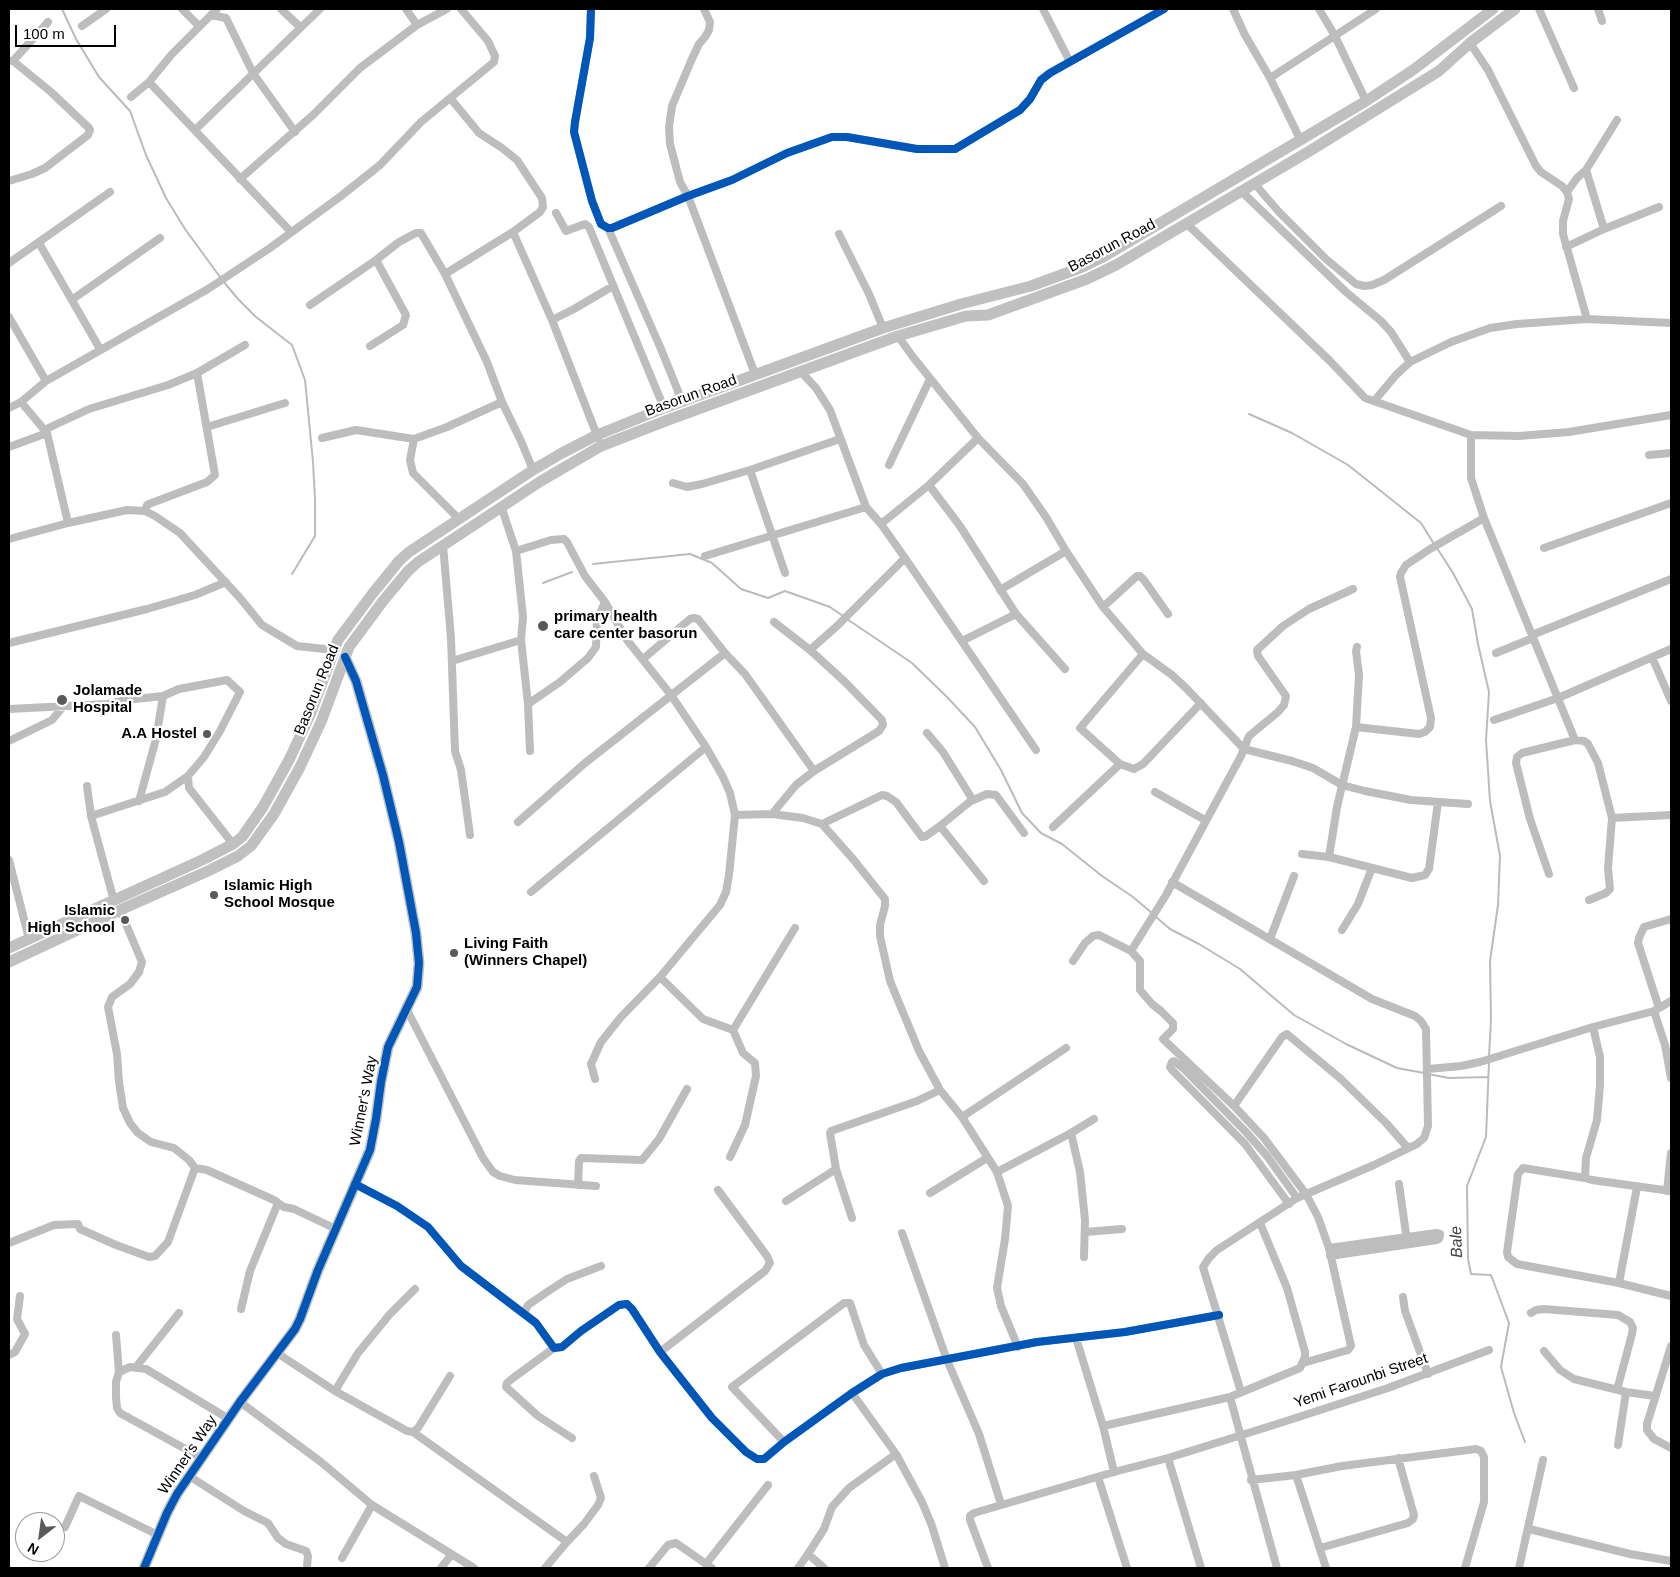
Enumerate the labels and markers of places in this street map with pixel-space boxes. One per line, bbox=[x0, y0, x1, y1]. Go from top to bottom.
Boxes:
place label: primary health care center basorun bbox=[554, 608, 697, 643]
marker: primary health care center basorun bbox=[536, 619, 550, 633]
place label: Jolamade Hospital bbox=[73, 682, 142, 717]
marker: Jolamade Hospital bbox=[55, 693, 69, 707]
place label: A.A Hostel bbox=[121, 725, 197, 743]
marker: A.A Hostel bbox=[201, 728, 213, 740]
place label: Islamic High School Mosque bbox=[224, 877, 335, 912]
marker: Islamic High School Mosque bbox=[208, 889, 220, 901]
place label: Islamic High School bbox=[28, 902, 115, 937]
marker: Islamic High School bbox=[119, 914, 131, 926]
place label: Living Faith (Winners Chapel) bbox=[464, 935, 587, 970]
marker: Living Faith (Winners Chapel) bbox=[448, 947, 460, 959]

